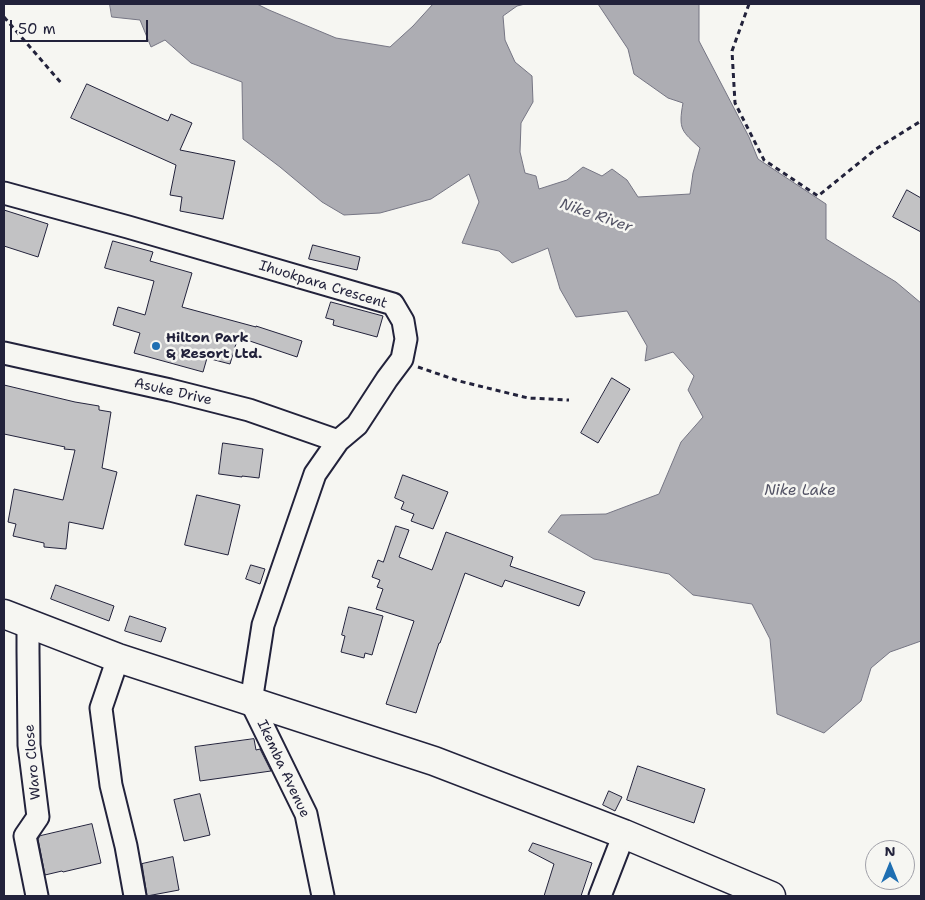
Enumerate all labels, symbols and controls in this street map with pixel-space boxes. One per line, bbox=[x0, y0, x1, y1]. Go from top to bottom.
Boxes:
scale bar bbox=[12, 10, 150, 42]
text: 50 m bbox=[18, 19, 56, 39]
water label: Nike River bbox=[557, 195, 635, 237]
street label: Ihuokpara Crescent bbox=[257, 257, 389, 313]
place label: Hilton Park & Resort Ltd. bbox=[166, 330, 262, 362]
marker: Hilton Park & Resort Ltd. bbox=[150, 340, 162, 352]
street label: Asuke Drive bbox=[132, 375, 214, 409]
water label: Nike Lake bbox=[764, 482, 836, 500]
street label: Ikemba Avenue bbox=[253, 717, 313, 821]
street label: Waro Close bbox=[21, 723, 45, 801]
north arrow bbox=[865, 840, 915, 890]
text: N bbox=[884, 842, 896, 860]

